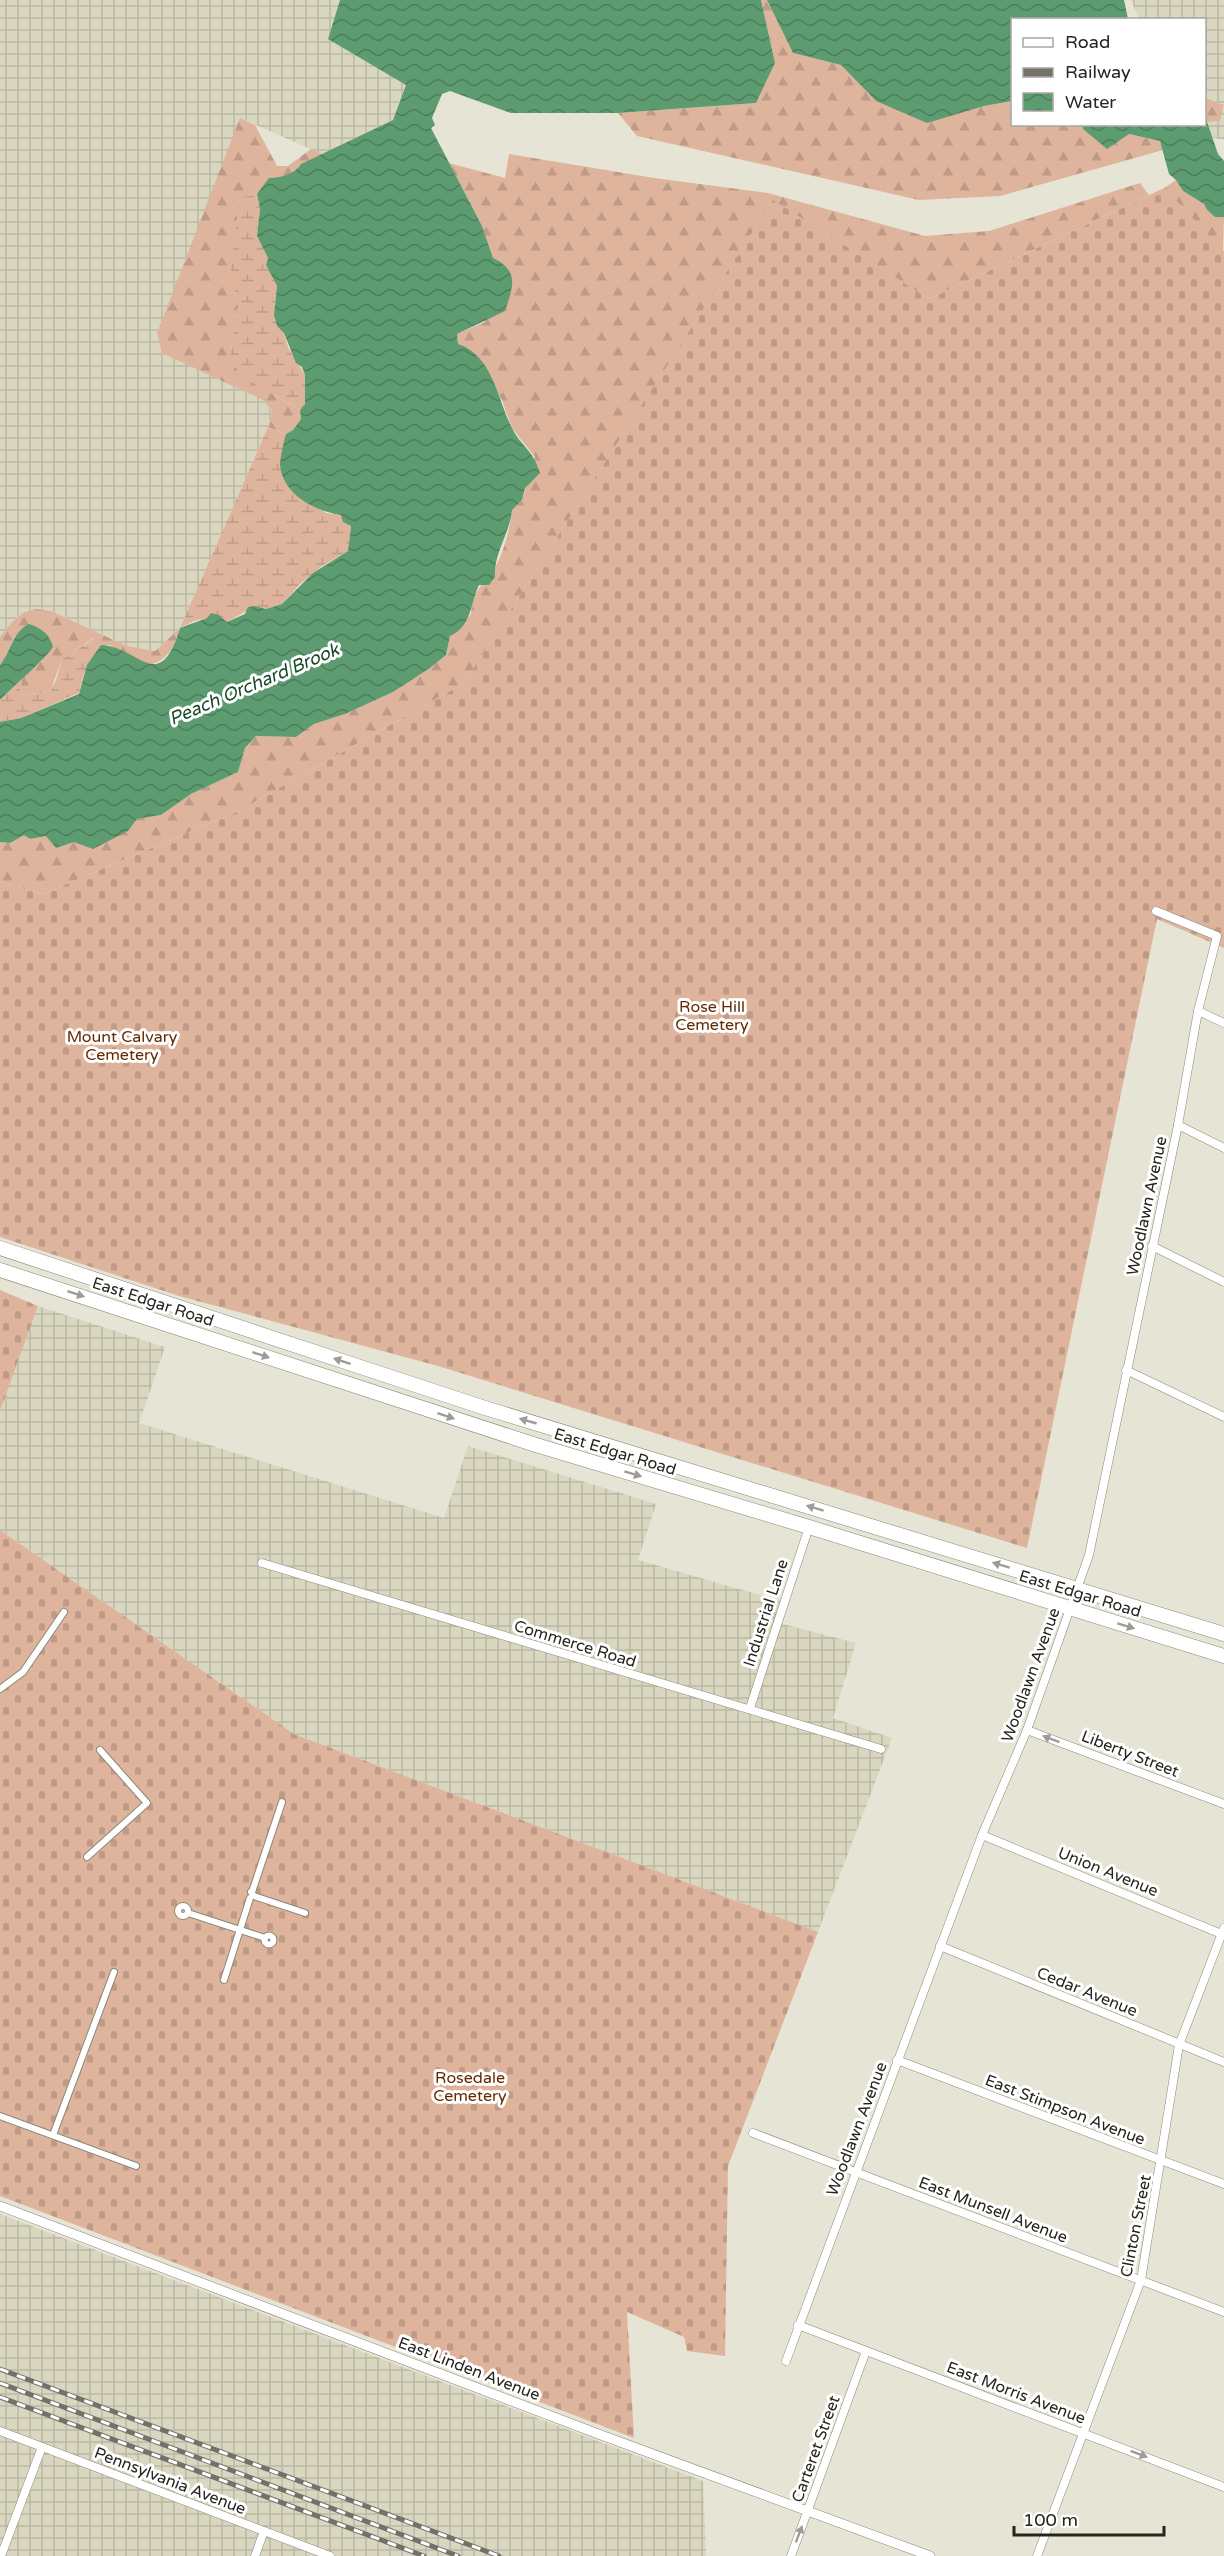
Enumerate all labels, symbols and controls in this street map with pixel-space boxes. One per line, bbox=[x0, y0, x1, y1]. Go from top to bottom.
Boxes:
legend bbox=[1011, 18, 1206, 126]
text: Road bbox=[1065, 31, 1110, 53]
text: Railway bbox=[1065, 61, 1131, 83]
text: Water bbox=[1065, 91, 1116, 113]
water label: Peach Orchard Brook bbox=[166, 638, 343, 730]
park label: Rose Hill Cemetery bbox=[675, 997, 749, 1035]
park label: Mount Calvary Cemetery bbox=[67, 1027, 178, 1065]
street label: Woodlawn Avenue bbox=[1122, 1135, 1172, 1277]
street label: East Edgar Road bbox=[90, 1273, 216, 1331]
one-way arrow bbox=[67, 1290, 85, 1300]
one-way arrow bbox=[252, 1351, 270, 1360]
one-way arrow bbox=[333, 1356, 351, 1365]
one-way arrow bbox=[438, 1412, 456, 1421]
one-way arrow bbox=[518, 1416, 536, 1425]
street label: East Edgar Road bbox=[552, 1424, 678, 1480]
one-way arrow bbox=[624, 1470, 642, 1479]
one-way arrow bbox=[806, 1503, 824, 1512]
street label: Industrial Lane bbox=[739, 1557, 793, 1669]
one-way arrow bbox=[992, 1560, 1010, 1569]
street label: East Edgar Road bbox=[1017, 1566, 1143, 1622]
street label: Woodlawn Avenue bbox=[997, 1605, 1065, 1745]
street label: Commerce Road bbox=[511, 1616, 639, 1672]
one-way arrow bbox=[1117, 1622, 1135, 1631]
street label: Liberty Street bbox=[1078, 1726, 1182, 1782]
one-way arrow bbox=[1042, 1734, 1060, 1744]
street label: Union Avenue bbox=[1055, 1843, 1161, 1901]
street label: Cedar Avenue bbox=[1034, 1963, 1140, 2021]
street label: Woodlawn Avenue bbox=[822, 2059, 892, 2199]
park label: Rosedale Cemetery bbox=[433, 2068, 507, 2106]
street label: East Stimpson Avenue bbox=[982, 2070, 1148, 2150]
street label: East Munsell Avenue bbox=[916, 2172, 1070, 2248]
street label: Clinton Street bbox=[1116, 2173, 1156, 2279]
street label: East Linden Avenue bbox=[395, 2333, 543, 2405]
street label: East Morris Avenue bbox=[944, 2357, 1088, 2429]
street label: Carteret Street bbox=[787, 2393, 845, 2505]
street label: Pennsylvania Avenue bbox=[91, 2443, 249, 2519]
one-way arrow bbox=[1130, 2450, 1148, 2460]
scale bar bbox=[1014, 2499, 1164, 2537]
text: 100 m bbox=[1023, 2509, 1078, 2531]
one-way arrow bbox=[795, 2525, 805, 2543]

